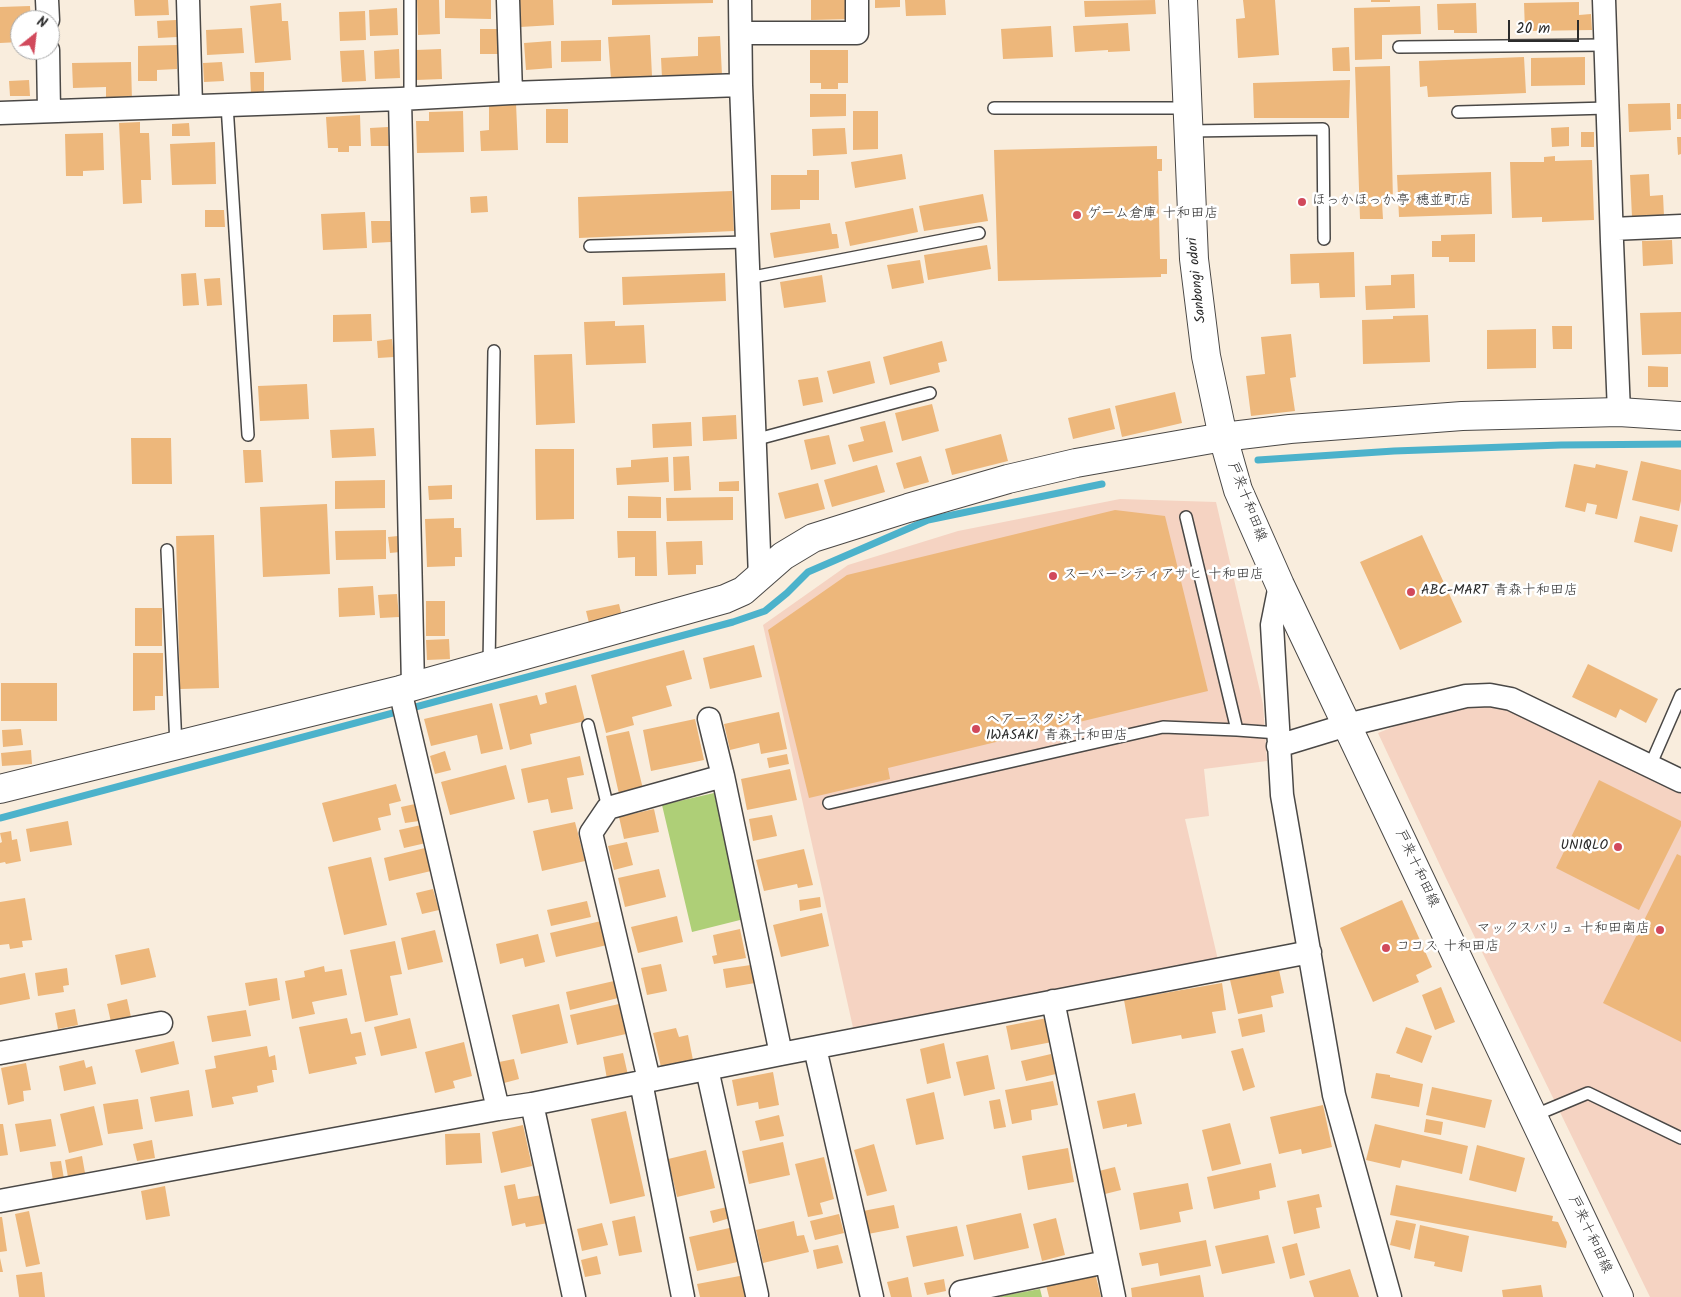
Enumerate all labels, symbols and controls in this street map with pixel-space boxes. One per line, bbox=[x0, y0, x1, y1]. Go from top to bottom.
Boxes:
north arrow bbox=[10, 10, 60, 60]
scale bar bbox=[1511, 10, 1582, 42]
text: N bbox=[33, 11, 51, 35]
text: 20 m bbox=[1516, 17, 1550, 41]
place label: ほっかほっか亭 穂並町店 bbox=[1312, 194, 1472, 210]
marker: ほっかほっか亭 穂並町店 bbox=[1296, 196, 1308, 208]
place label: ゲーム倉庫 十和田店 bbox=[1087, 207, 1219, 223]
marker: ゲーム倉庫 十和田店 bbox=[1071, 209, 1083, 221]
street label: Sanbongi odori bbox=[1185, 236, 1211, 324]
street label: 戸来十和田線 bbox=[1223, 460, 1269, 544]
place label: スーパーシティアサヒ 十和田店 bbox=[1063, 568, 1264, 584]
marker: スーパーシティアサヒ 十和田店 bbox=[1047, 570, 1059, 582]
place label: ABC-MART 青森十和田店 bbox=[1421, 584, 1578, 600]
marker: ABC-MART 青森十和田店 bbox=[1405, 586, 1417, 598]
place label: ヘアースタジオ IWASAKI 青森十和田店 bbox=[986, 713, 1128, 746]
marker: ヘアースタジオ IWASAKI 青森十和田店 bbox=[970, 723, 982, 735]
street label: 戸来十和田線 bbox=[1391, 827, 1441, 911]
place label: UNIQLO bbox=[1561, 839, 1608, 855]
marker: UNIQLO bbox=[1612, 841, 1624, 853]
place label: マックスバリュ 十和田南店 bbox=[1476, 922, 1650, 938]
marker: マックスバリュ 十和田南店 bbox=[1654, 924, 1666, 936]
place label: ココス 十和田店 bbox=[1396, 940, 1500, 956]
marker: ココス 十和田店 bbox=[1380, 942, 1392, 954]
street label: 戸来十和田線 bbox=[1564, 1193, 1614, 1277]

